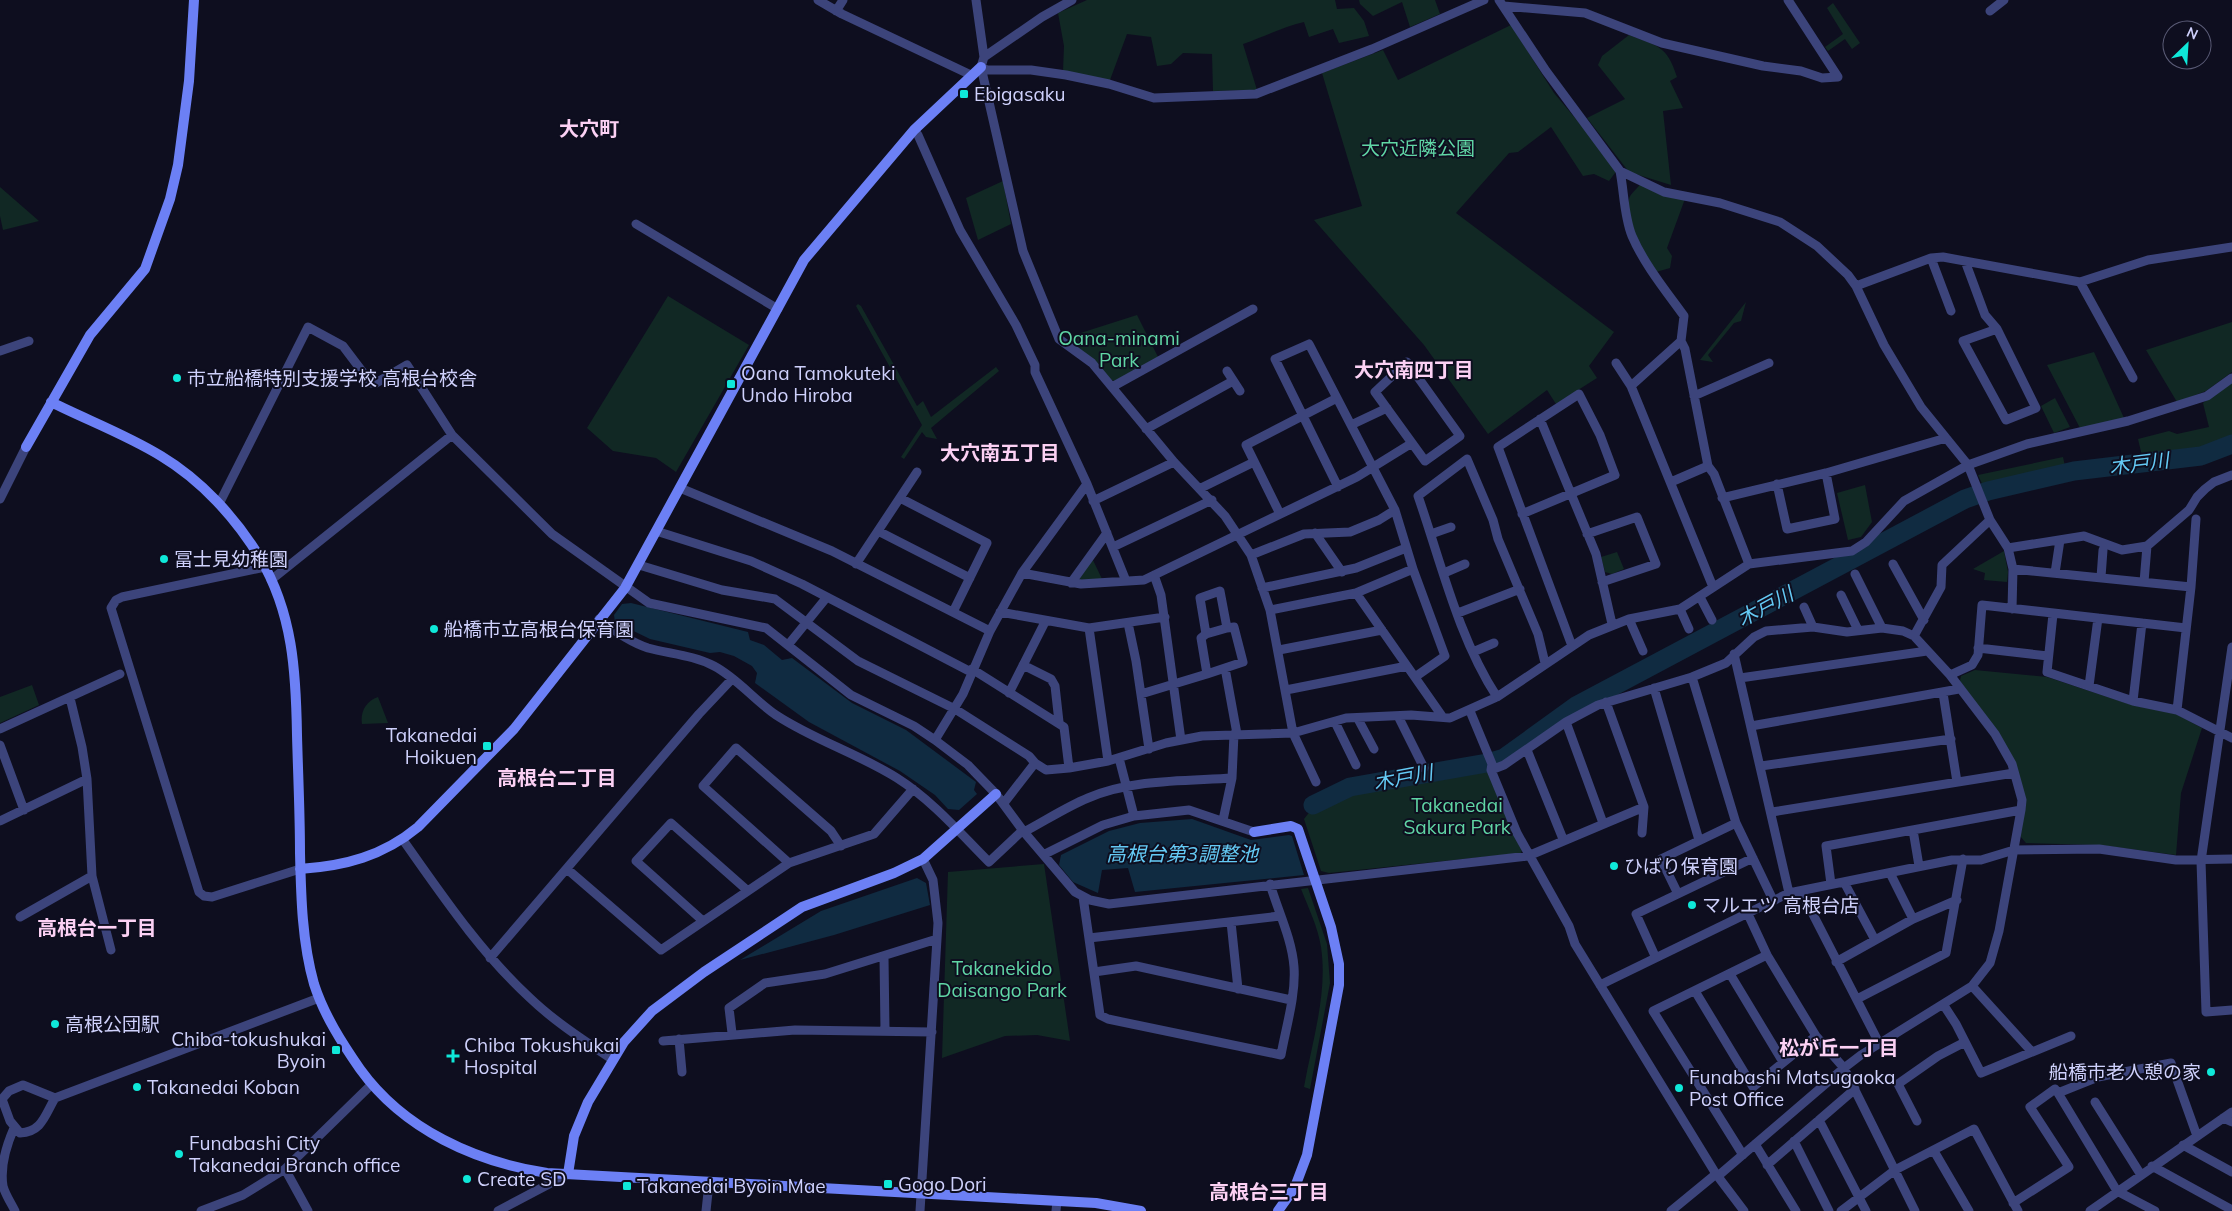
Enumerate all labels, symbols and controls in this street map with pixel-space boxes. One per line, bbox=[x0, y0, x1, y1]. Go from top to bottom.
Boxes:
north arrow bbox=[2162, 20, 2212, 70]
text: N bbox=[2184, 23, 2201, 44]
place label: Ebigasaku bbox=[974, 82, 1066, 106]
marker: Ebigasaku bbox=[958, 88, 970, 100]
district label: 大穴町 bbox=[559, 116, 619, 141]
park label: 大穴近隣公園 bbox=[1361, 136, 1475, 160]
park label: Oana-minami Park bbox=[1058, 326, 1180, 372]
district label: 大穴南四丁目 bbox=[1354, 357, 1474, 382]
place label: Oana Tamokuteki Undo Hiroba bbox=[741, 361, 895, 407]
place label: 市立船橋特別支援学校 高根台校舎 bbox=[187, 366, 477, 390]
marker: 市立船橋特別支援学校 高根台校舎 bbox=[171, 372, 183, 384]
marker: Oana Tamokuteki Undo Hiroba bbox=[725, 378, 737, 390]
district label: 大穴南五丁目 bbox=[940, 440, 1060, 465]
water label: 木戸川 bbox=[2108, 447, 2172, 479]
place label: 冨士見幼稚園 bbox=[174, 547, 288, 571]
marker: 冨士見幼稚園 bbox=[158, 553, 170, 565]
water label: 木戸川 bbox=[1733, 580, 1799, 631]
place label: 船橋市立高根台保育園 bbox=[444, 617, 634, 641]
marker: 船橋市立高根台保育園 bbox=[428, 623, 440, 635]
place label: Takanedai Hoikuen bbox=[386, 723, 477, 769]
marker: Takanedai Hoikuen bbox=[481, 740, 493, 752]
water label: 木戸川 bbox=[1371, 759, 1437, 795]
district label: 高根台二丁目 bbox=[497, 765, 617, 790]
park label: Takanedai Sakura Park bbox=[1403, 793, 1511, 839]
water label: 高根台第3調整池 bbox=[1106, 841, 1260, 866]
place label: ひばり保育園 bbox=[1624, 854, 1738, 878]
marker: ひばり保育園 bbox=[1608, 860, 1620, 872]
place label: マルエツ 高根台店 bbox=[1702, 893, 1859, 917]
marker: マルエツ 高根台店 bbox=[1686, 899, 1698, 911]
district label: 高根台一丁目 bbox=[37, 915, 157, 940]
park label: Takanekido Daisango Park bbox=[937, 956, 1067, 1002]
place label: 高根公団駅 bbox=[65, 1012, 160, 1036]
marker: 高根公団駅 bbox=[49, 1018, 61, 1030]
place label: Chiba-tokushukai Byoin bbox=[171, 1027, 326, 1073]
place label: Chiba Tokushukai Hospital bbox=[464, 1033, 619, 1079]
district label: 松が丘一丁目 bbox=[1779, 1035, 1899, 1060]
marker: Chiba-tokushukai Byoin bbox=[330, 1044, 342, 1056]
marker: Chiba Tokushukai Hospital bbox=[446, 1049, 460, 1063]
place label: 船橋市老人憩の家 bbox=[2049, 1060, 2201, 1084]
place label: Funabashi Matsugaoka Post Office bbox=[1689, 1065, 1895, 1111]
marker: 船橋市老人憩の家 bbox=[2205, 1066, 2217, 1078]
place label: Takanedai Koban bbox=[147, 1075, 300, 1099]
marker: Takanedai Koban bbox=[131, 1081, 143, 1093]
marker: Funabashi Matsugaoka Post Office bbox=[1673, 1082, 1685, 1094]
place label: Funabashi City Takanedai Branch office bbox=[189, 1131, 400, 1177]
marker: Funabashi City Takanedai Branch office bbox=[173, 1148, 185, 1160]
place label: Create SD bbox=[477, 1167, 566, 1191]
place label: Gogo Dori bbox=[898, 1172, 986, 1196]
marker: Create SD bbox=[461, 1173, 473, 1185]
place label: Takanedai Byoin Mae bbox=[637, 1174, 826, 1198]
marker: Gogo Dori bbox=[882, 1178, 894, 1190]
district label: 高根台三丁目 bbox=[1209, 1179, 1329, 1204]
marker: Takanedai Byoin Mae bbox=[621, 1180, 633, 1192]

